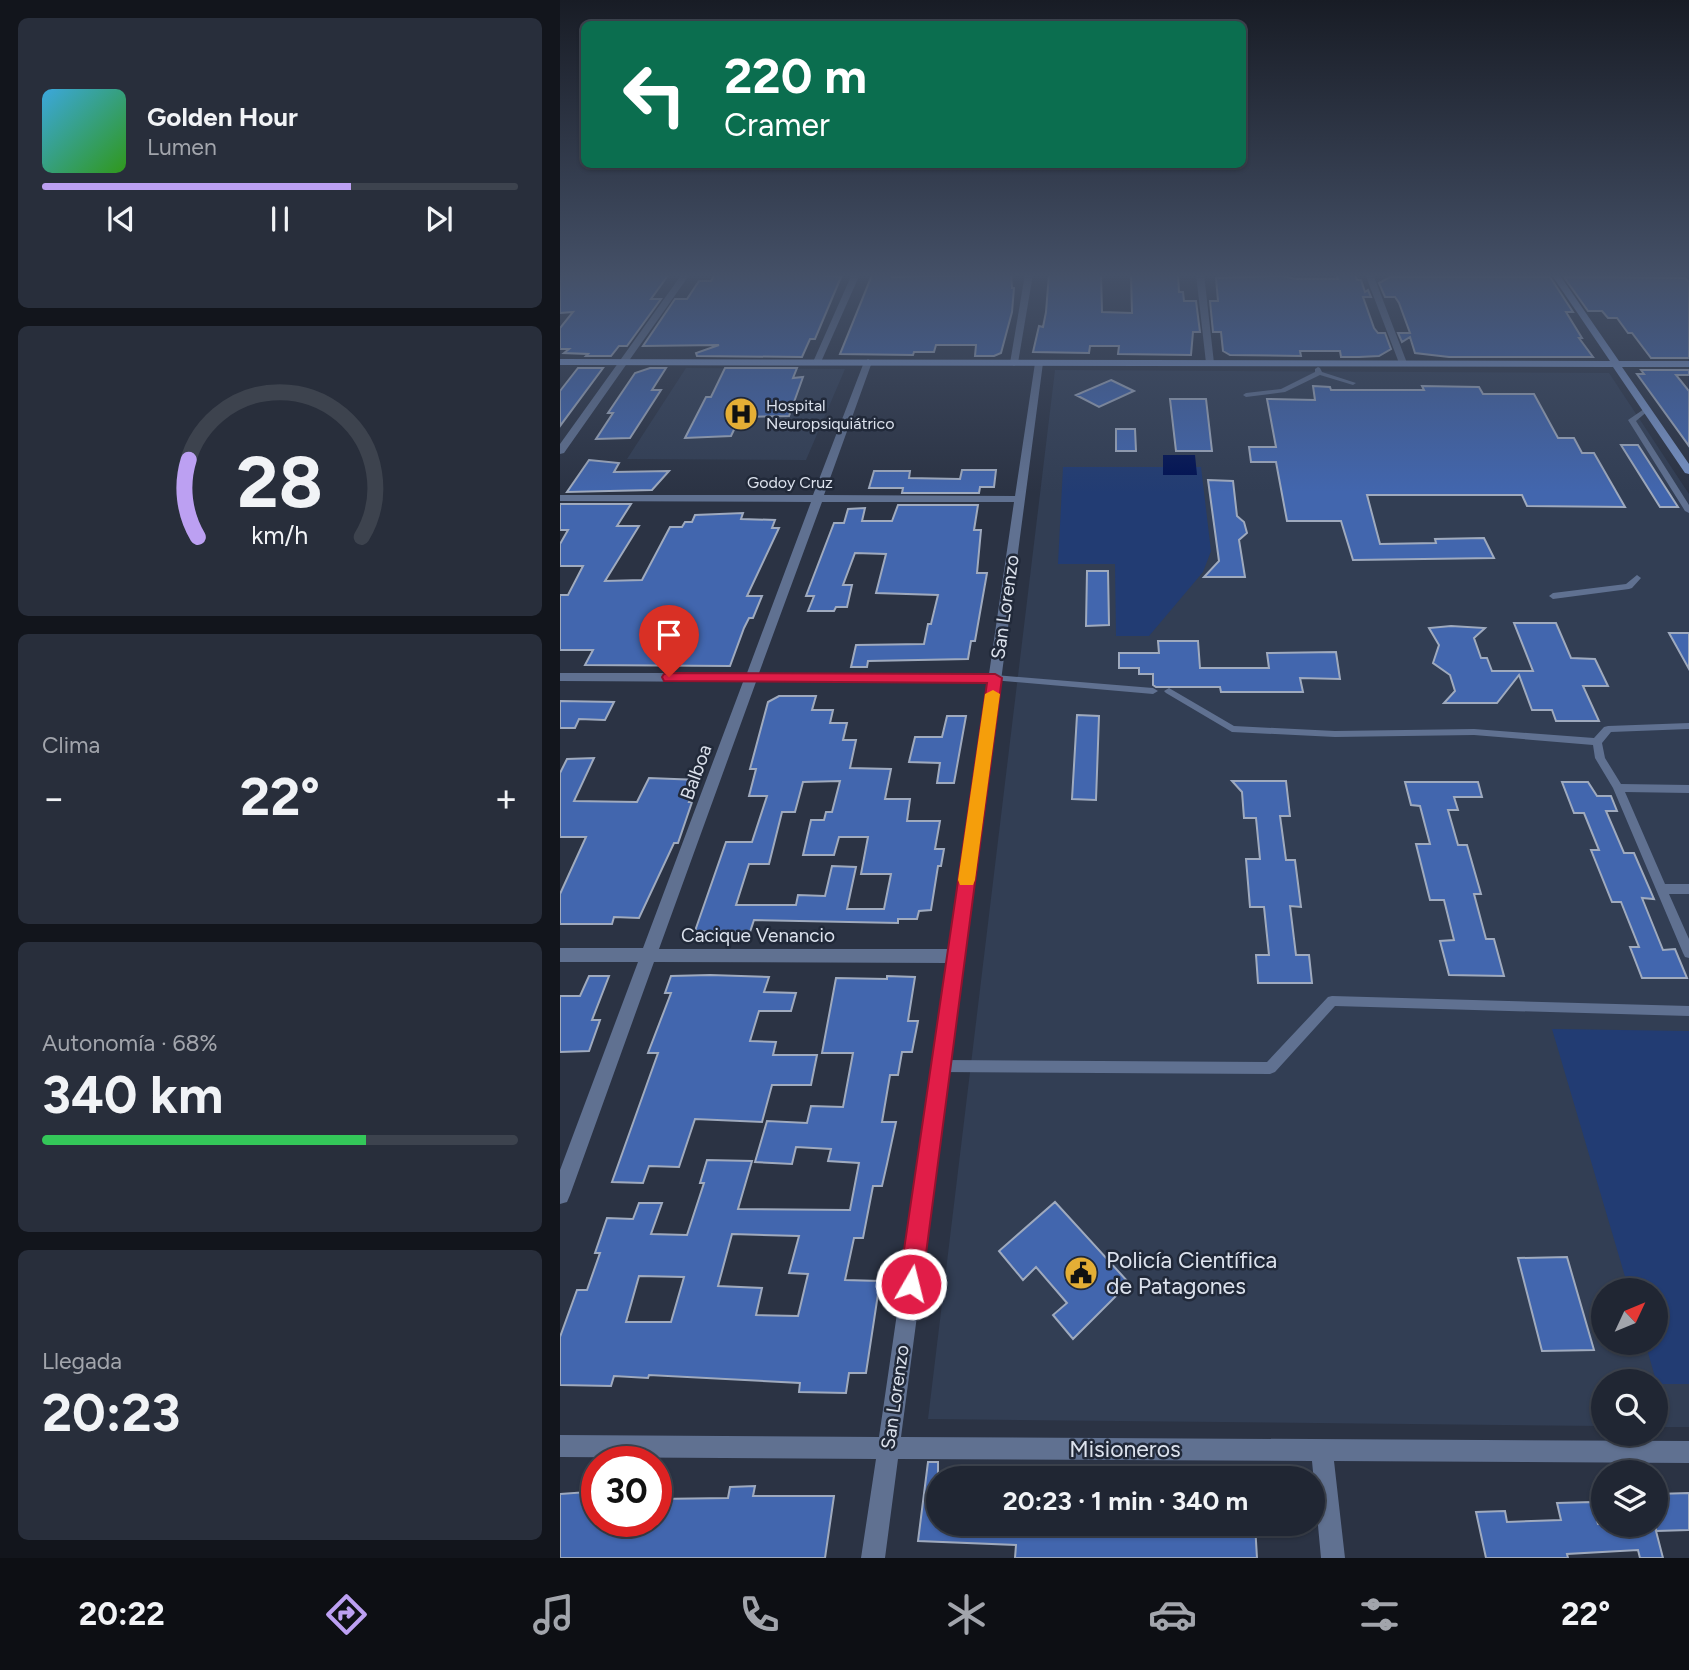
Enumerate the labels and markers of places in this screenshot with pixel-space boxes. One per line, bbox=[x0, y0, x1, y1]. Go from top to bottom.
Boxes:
hospital icon: Hospital Neuropsiquiátrico bbox=[722, 395, 760, 433]
place label: Hospital Neuropsiquiátrico bbox=[766, 396, 895, 433]
pin bbox=[639, 605, 699, 677]
place label: Policía Científica de Patagones bbox=[1106, 1246, 1277, 1300]
public building icon: Policía Científica de Patagones bbox=[1062, 1254, 1100, 1292]

